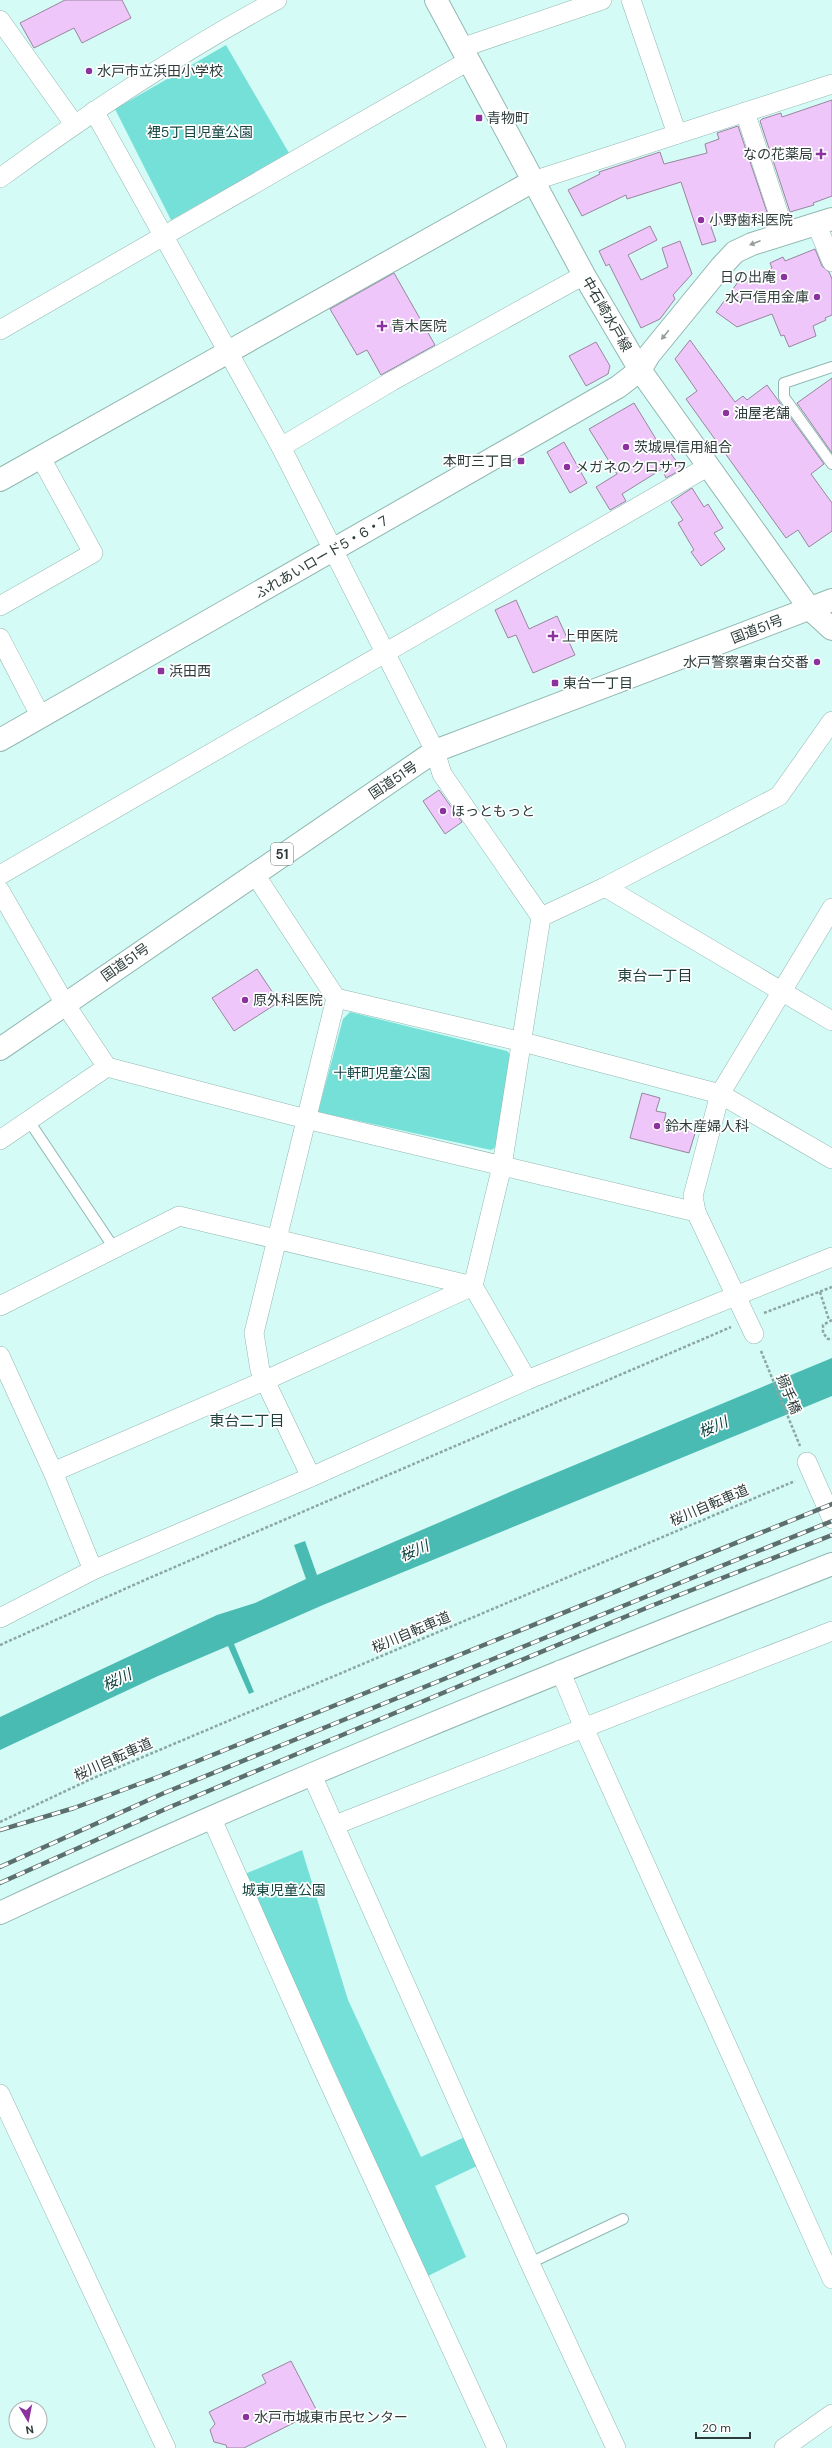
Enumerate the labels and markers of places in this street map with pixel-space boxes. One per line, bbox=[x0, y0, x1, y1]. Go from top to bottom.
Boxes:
place label: 水戸市立浜田小学校 bbox=[97, 62, 223, 80]
marker: 水戸市立浜田小学校 bbox=[84, 66, 94, 76]
place label: 青物町 bbox=[487, 109, 529, 127]
marker: 青物町 bbox=[474, 113, 484, 123]
place label: なの花薬局 bbox=[743, 145, 813, 163]
marker: なの花薬局 bbox=[816, 149, 826, 159]
place label: 小野歯科医院 bbox=[709, 211, 793, 229]
marker: 小野歯科医院 bbox=[696, 215, 706, 225]
place label: 日の出庵 bbox=[720, 268, 776, 286]
marker: 日の出庵 bbox=[779, 272, 789, 282]
place label: 水戸信用金庫 bbox=[725, 288, 809, 306]
marker: 水戸信用金庫 bbox=[812, 292, 822, 302]
place label: 青木医院 bbox=[391, 317, 447, 335]
marker: 青木医院 bbox=[376, 320, 388, 332]
place label: 油屋老舗 bbox=[734, 404, 790, 422]
marker: 油屋老舗 bbox=[721, 408, 731, 418]
place label: 茨城県信用組合 bbox=[634, 438, 732, 456]
marker: 茨城県信用組合 bbox=[621, 442, 631, 452]
place label: 本町三丁目 bbox=[443, 452, 513, 470]
marker: 本町三丁目 bbox=[516, 456, 526, 466]
place label: メガネのクロサワ bbox=[575, 458, 687, 476]
marker: メガネのクロサワ bbox=[562, 462, 572, 472]
place label: 上甲医院 bbox=[562, 627, 618, 645]
marker: 上甲医院 bbox=[547, 630, 559, 642]
place label: 水戸警察署東台交番 bbox=[683, 653, 809, 671]
marker: 水戸警察署東台交番 bbox=[812, 657, 822, 667]
place label: 浜田西 bbox=[169, 662, 211, 680]
marker: 浜田西 bbox=[156, 666, 166, 676]
place label: 東台一丁目 bbox=[563, 674, 633, 692]
marker: 東台一丁目 bbox=[550, 678, 560, 688]
place label: ほっともっと bbox=[451, 802, 535, 820]
marker: ほっともっと bbox=[438, 806, 448, 816]
place label: 原外科医院 bbox=[253, 991, 323, 1009]
marker: 原外科医院 bbox=[240, 995, 250, 1005]
place label: 鈴木産婦人科 bbox=[665, 1117, 749, 1135]
marker: 鈴木産婦人科 bbox=[652, 1121, 662, 1131]
place label: 水戸市城東市民センター bbox=[254, 2408, 408, 2426]
marker: 水戸市城東市民センター bbox=[241, 2412, 251, 2422]

